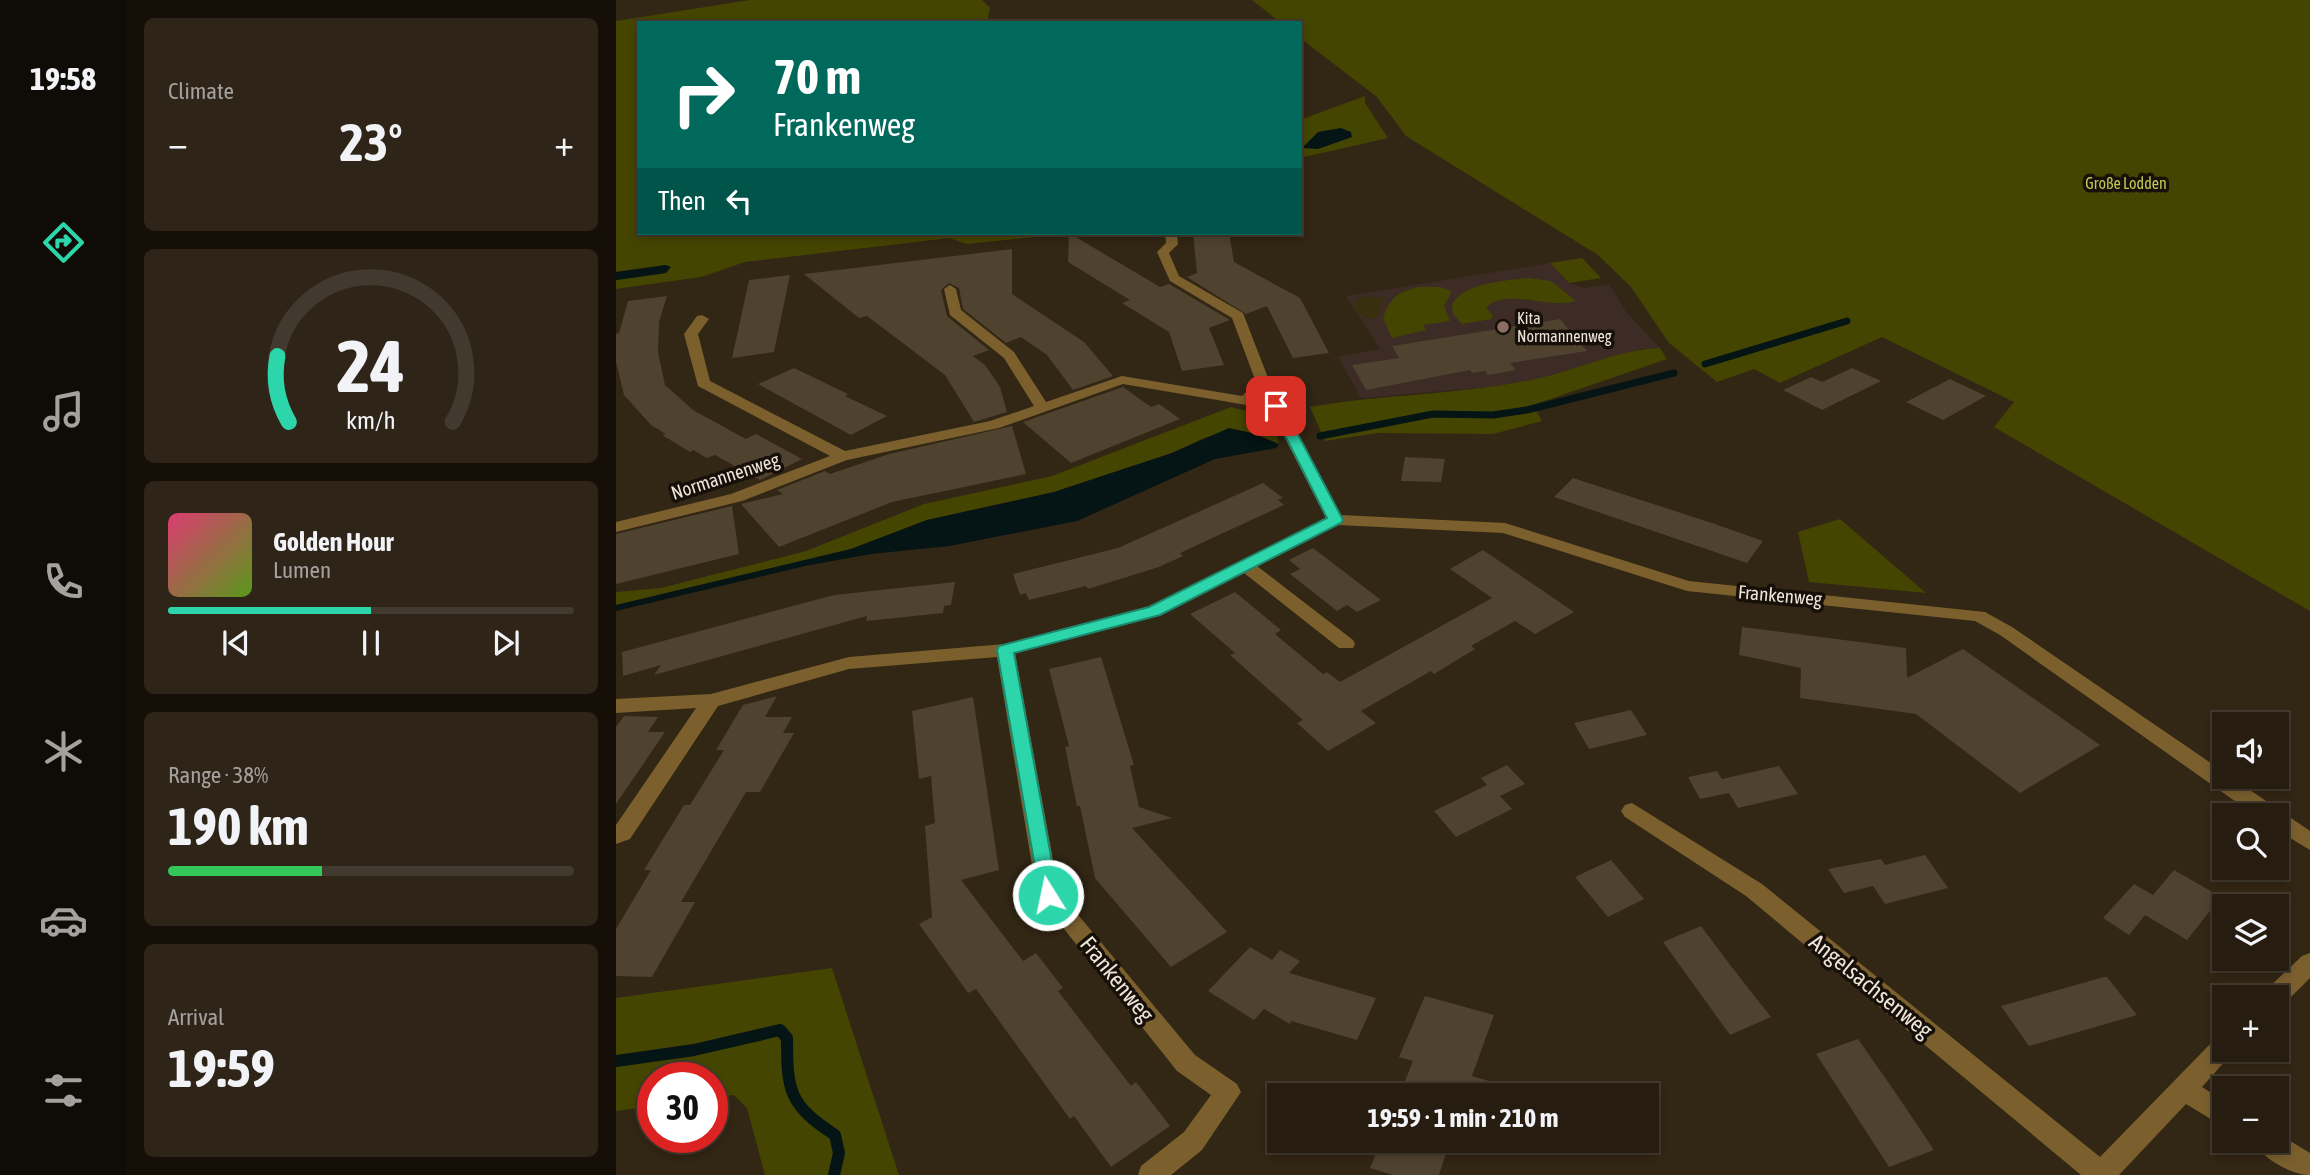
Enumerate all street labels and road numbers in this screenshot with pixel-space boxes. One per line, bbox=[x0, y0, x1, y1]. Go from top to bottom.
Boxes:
street label: Normannenweg bbox=[668, 448, 783, 504]
street label: Frankenweg bbox=[1737, 580, 1824, 610]
street label: Angelsachsenweg bbox=[1804, 929, 1938, 1044]
street label: Frankenweg bbox=[1075, 931, 1159, 1027]

